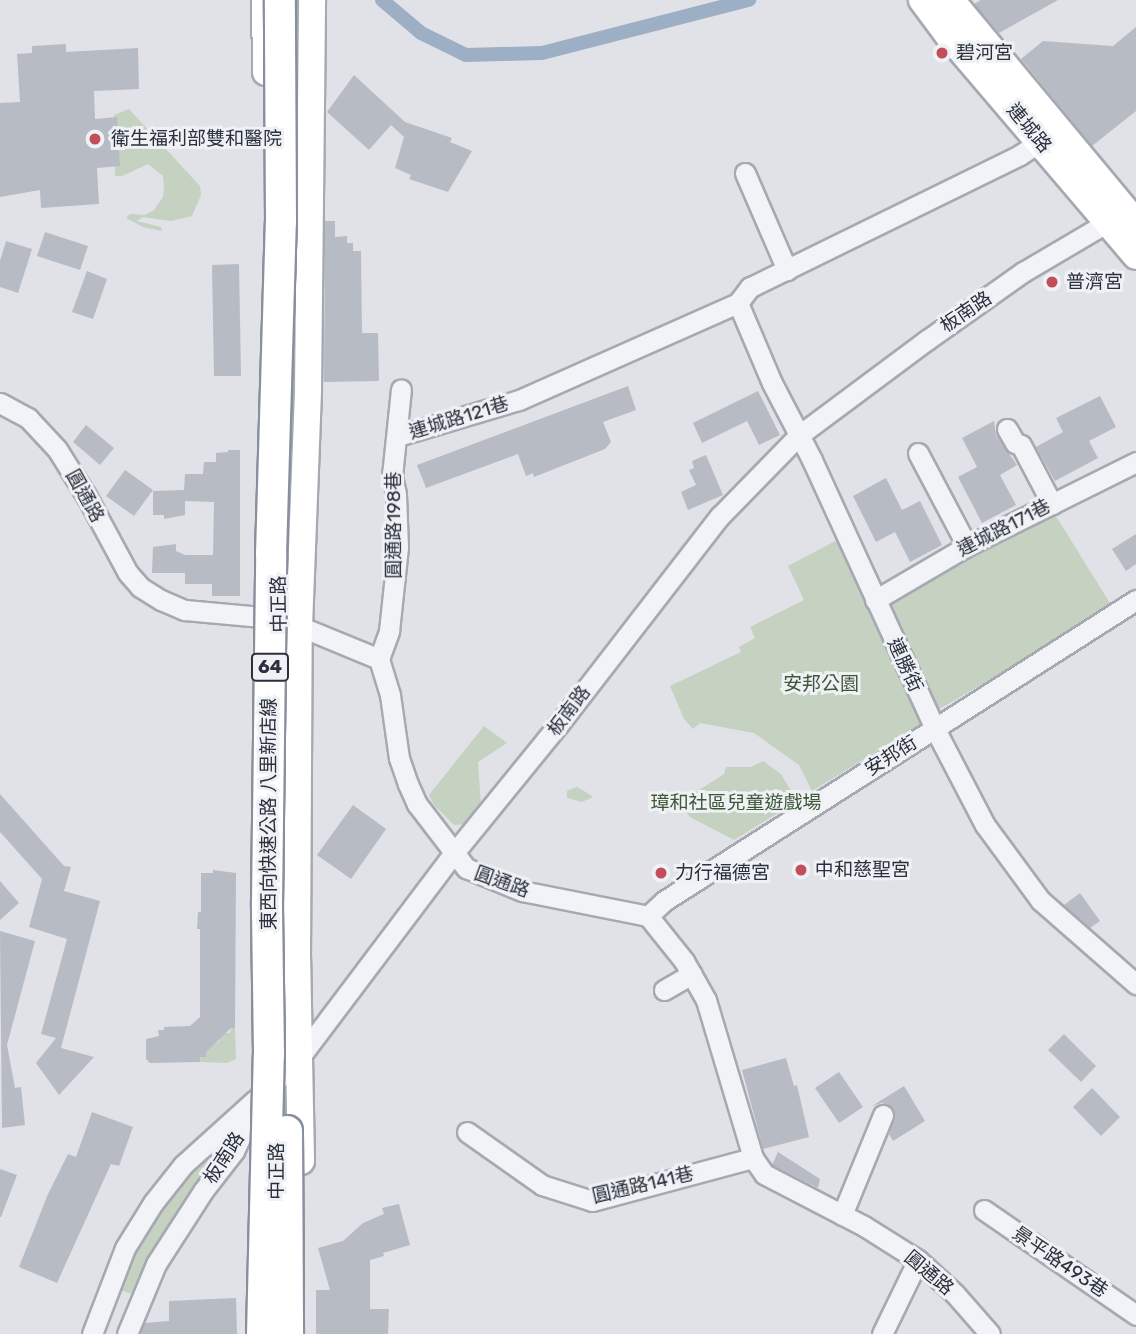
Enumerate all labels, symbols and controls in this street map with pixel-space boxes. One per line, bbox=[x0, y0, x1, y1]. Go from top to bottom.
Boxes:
place label: 碧河宮 bbox=[956, 42, 1013, 64]
marker: 碧河宮 bbox=[934, 45, 950, 61]
street label: 連城路 bbox=[1002, 99, 1056, 157]
place label: 衛生福利部雙和醫院 bbox=[111, 128, 282, 150]
marker: 衛生福利部雙和醫院 bbox=[85, 129, 105, 149]
place label: 普濟宮 bbox=[1066, 271, 1123, 293]
marker: 普濟宮 bbox=[1044, 274, 1060, 290]
street label: 板南路 bbox=[936, 287, 996, 337]
street label: 連城路121巷 bbox=[406, 392, 512, 444]
street label: 圓通路 bbox=[61, 466, 109, 526]
street label: 圓通路198巷 bbox=[383, 471, 405, 579]
street label: 連城路171巷 bbox=[953, 495, 1055, 561]
street label: 中正路 bbox=[267, 575, 291, 633]
street label: 連勝街 bbox=[883, 634, 927, 696]
road number: 64 bbox=[251, 652, 289, 682]
park label: 安邦公園 bbox=[783, 673, 859, 695]
street label: 板南路 bbox=[543, 681, 595, 741]
street label: 東西向快速公路 八里新店線 bbox=[258, 698, 280, 930]
street label: 安邦街 bbox=[861, 731, 921, 781]
park label: 璋和社區兒童遊戲場 bbox=[651, 792, 821, 814]
place label: 中和慈聖宮 bbox=[815, 859, 910, 881]
street label: 圓通路 bbox=[471, 862, 533, 902]
place label: 力行福德宮 bbox=[675, 862, 770, 884]
marker: 中和慈聖宮 bbox=[793, 862, 809, 878]
marker: 力行福德宮 bbox=[653, 865, 669, 881]
street label: 板南路 bbox=[199, 1128, 249, 1188]
street label: 中正路 bbox=[266, 1143, 288, 1199]
street label: 圓通路141巷 bbox=[590, 1162, 696, 1208]
street label: 景平路493巷 bbox=[1008, 1222, 1112, 1302]
street label: 圓通路 bbox=[900, 1246, 958, 1300]

